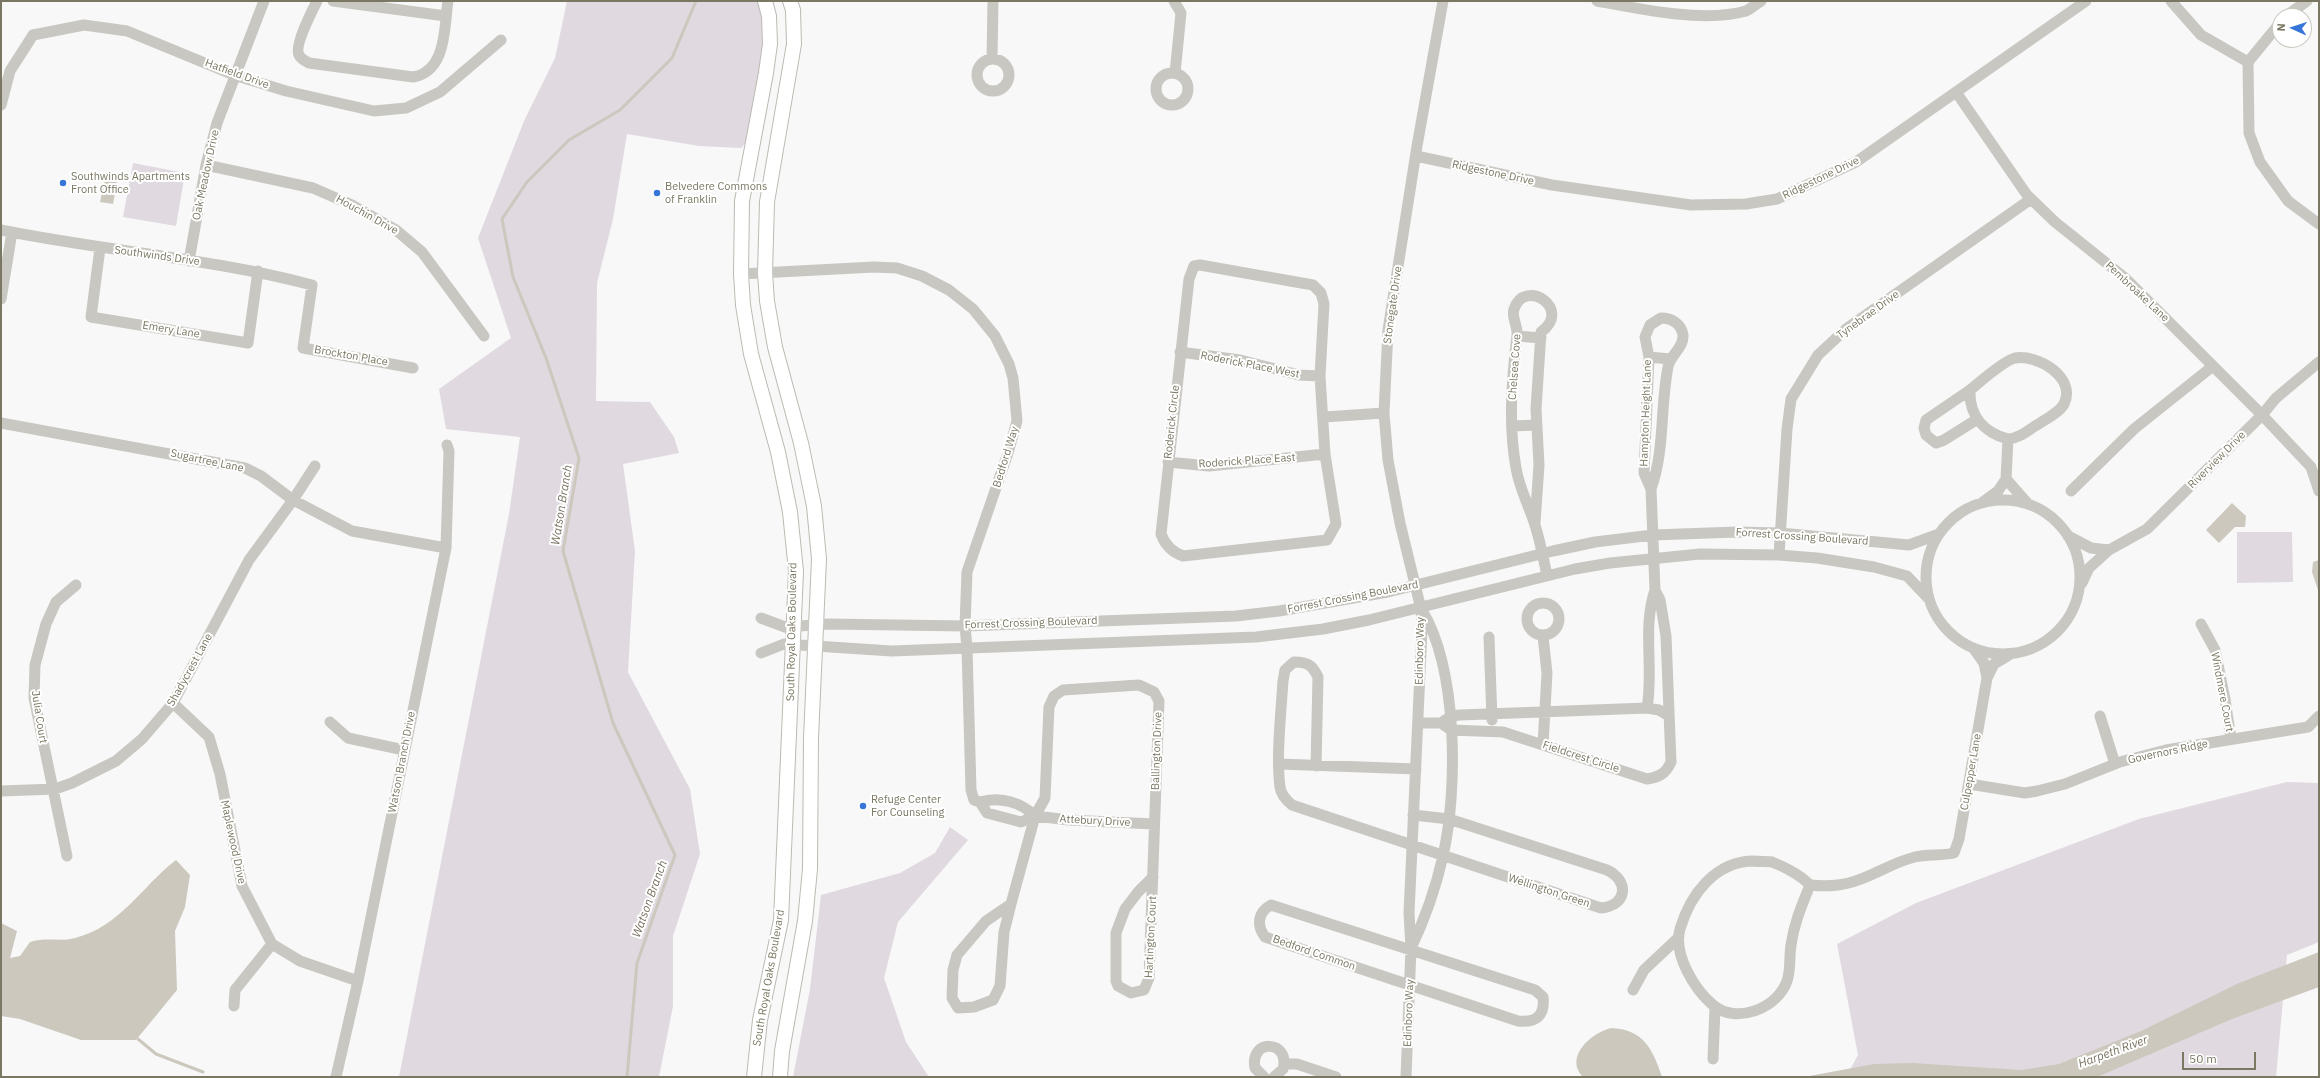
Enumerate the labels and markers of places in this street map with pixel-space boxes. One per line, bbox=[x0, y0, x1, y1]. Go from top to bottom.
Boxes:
place label: Southwinds Apartments Front Office bbox=[71, 170, 190, 196]
marker: Southwinds Apartments Front Office bbox=[58, 178, 68, 188]
place label: Belvedere Commons of Franklin bbox=[665, 180, 767, 206]
marker: Belvedere Commons of Franklin bbox=[652, 188, 662, 198]
place label: Refuge Center For Counseling bbox=[871, 793, 944, 819]
marker: Refuge Center For Counseling bbox=[858, 801, 868, 811]

